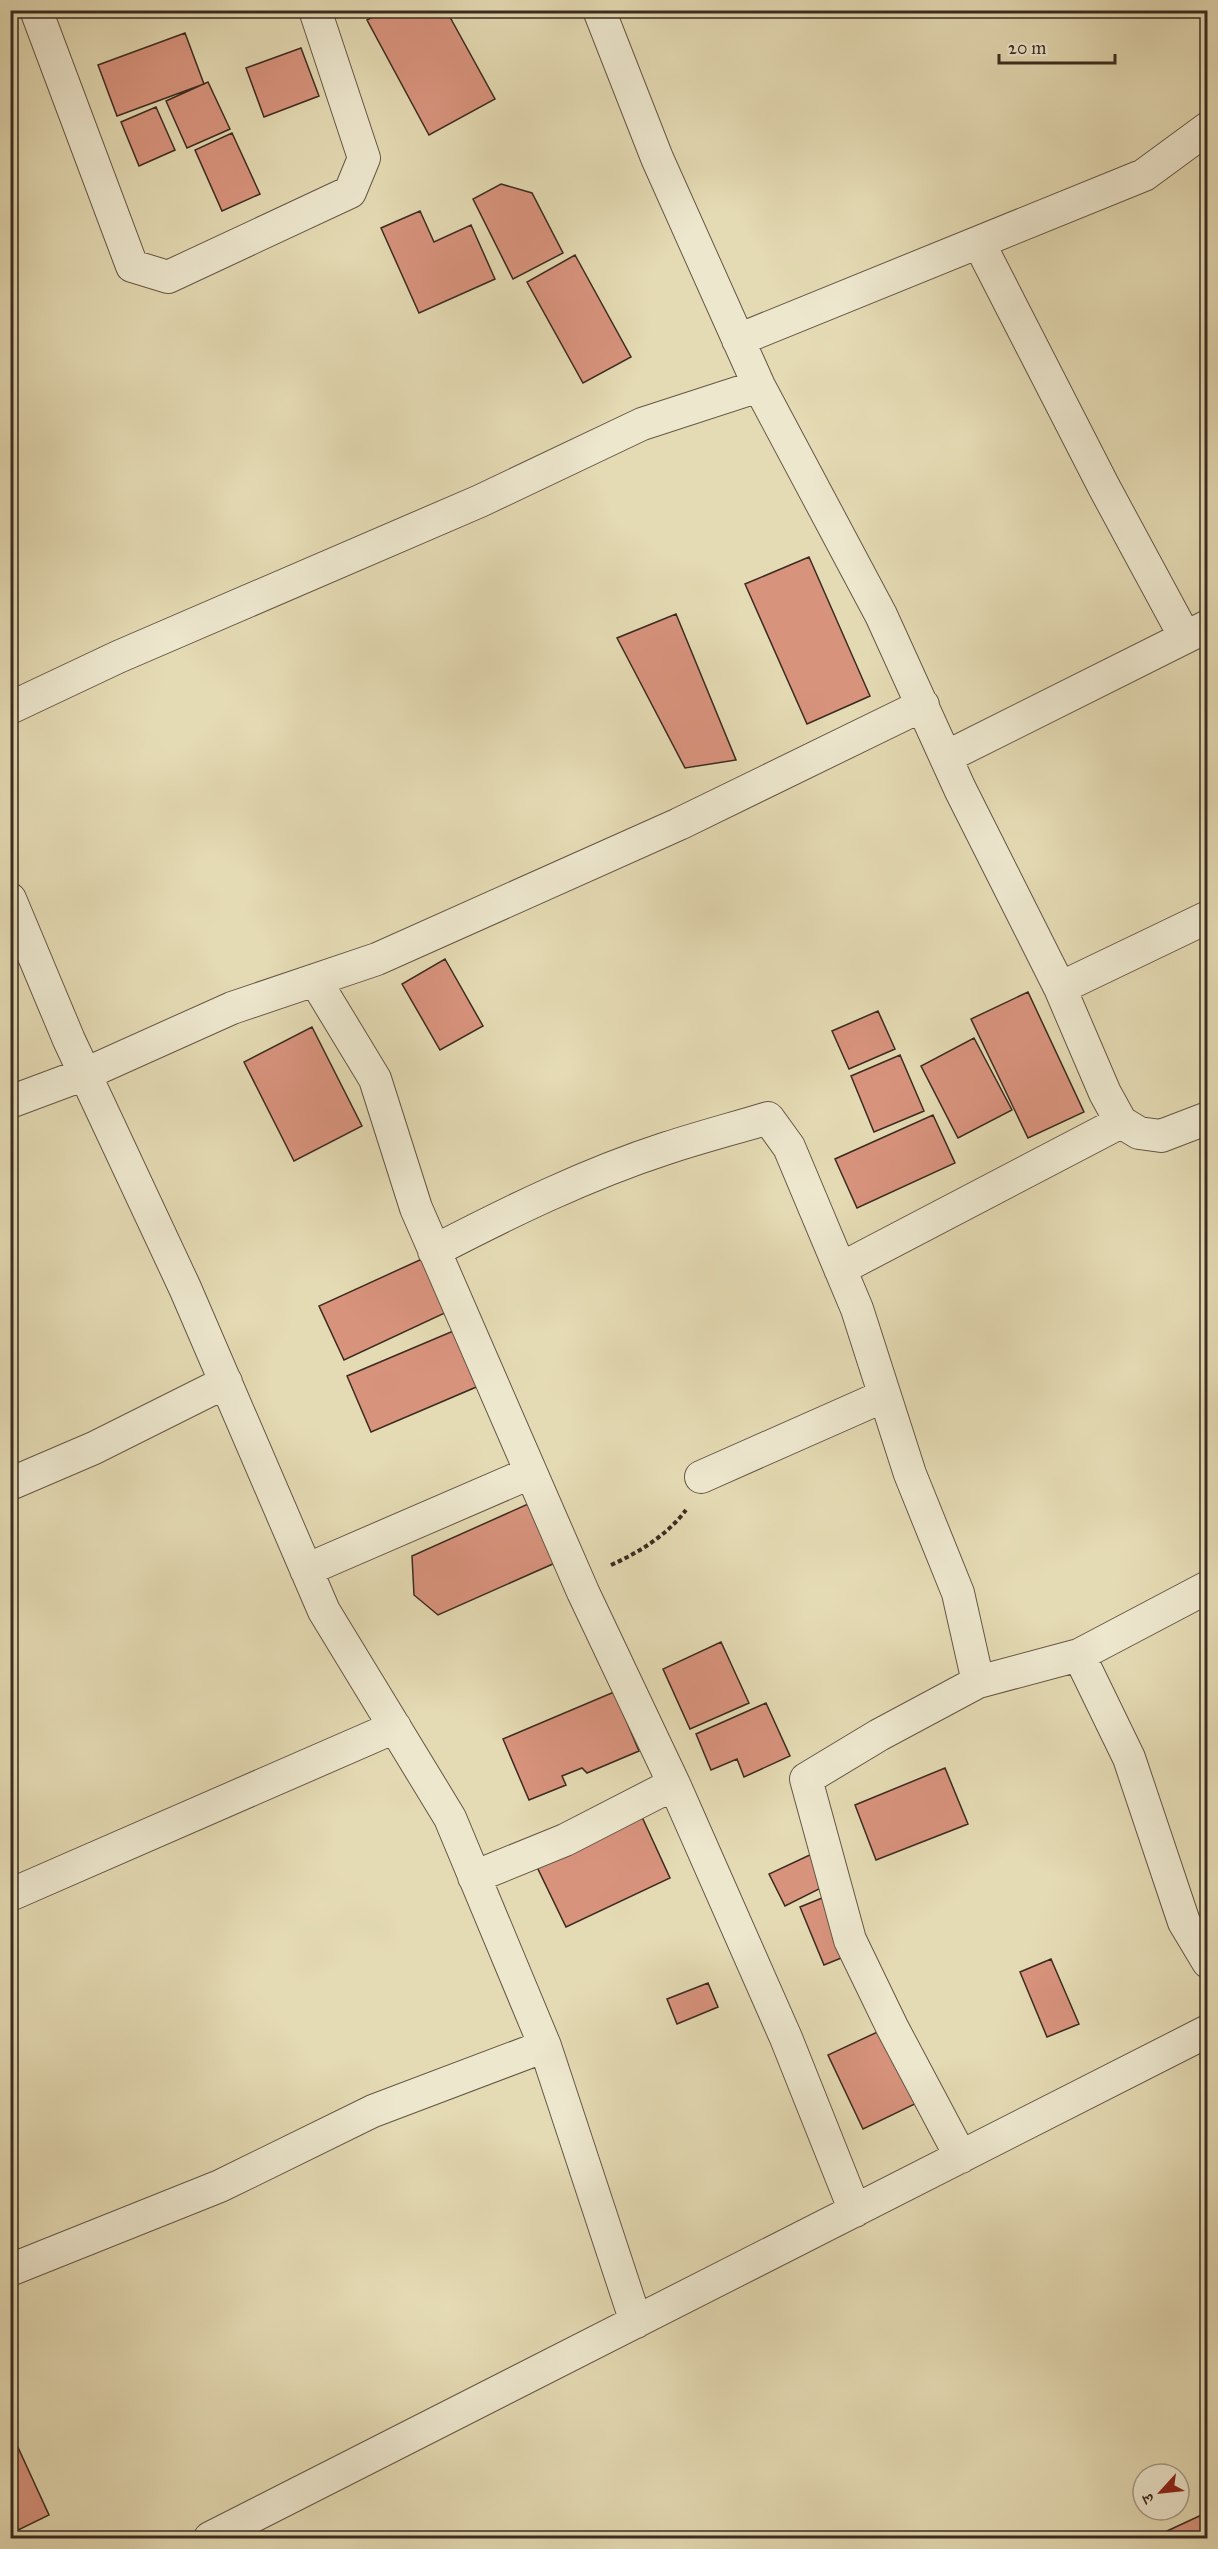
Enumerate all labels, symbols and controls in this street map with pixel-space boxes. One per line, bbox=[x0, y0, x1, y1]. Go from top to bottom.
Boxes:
scale bar bbox=[999, 27, 1114, 65]
text: 20 m bbox=[1008, 37, 1046, 59]
north arrow bbox=[1131, 2462, 1191, 2522]
text: उ bbox=[1137, 2489, 1159, 2507]

